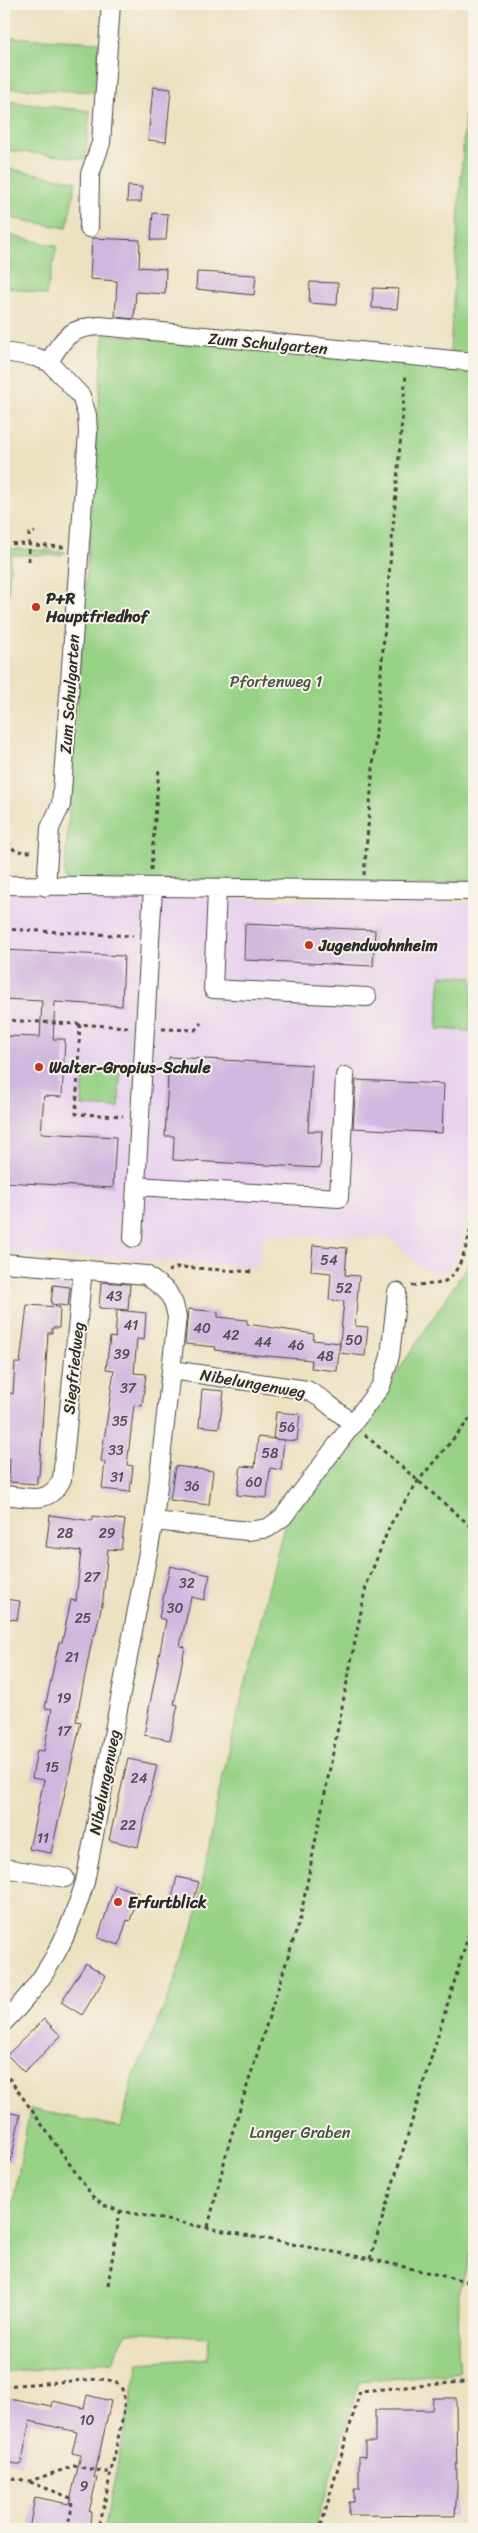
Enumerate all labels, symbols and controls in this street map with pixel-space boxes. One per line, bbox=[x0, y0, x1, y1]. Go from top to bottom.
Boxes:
street label: Zum Schulgarten bbox=[207, 324, 329, 363]
place label: P+R Hauptfriedhof bbox=[45, 584, 150, 631]
marker: P+R Hauptfriedhof bbox=[30, 601, 42, 613]
street label: Zum Schulgarten bbox=[51, 633, 88, 755]
park label: Pfortenweg 1 bbox=[230, 667, 322, 696]
place label: Jugendwohnheim bbox=[318, 931, 438, 960]
marker: Jugendwohnheim bbox=[303, 939, 315, 951]
place label: Walter-Gropius-Schule bbox=[49, 1053, 212, 1082]
marker: Walter-Gropius-Schule bbox=[33, 1061, 45, 1073]
house number: 54 bbox=[320, 1248, 338, 1273]
house number: 52 bbox=[336, 1276, 352, 1301]
house number: 43 bbox=[106, 1284, 123, 1309]
house number: 41 bbox=[124, 1313, 138, 1338]
house number: 40 bbox=[193, 1316, 211, 1341]
street label: Siegfriedweg bbox=[54, 1320, 93, 1416]
house number: 42 bbox=[223, 1323, 239, 1348]
house number: 50 bbox=[345, 1328, 363, 1353]
house number: 44 bbox=[254, 1330, 272, 1355]
house number: 46 bbox=[288, 1333, 304, 1358]
house number: 39 bbox=[114, 1342, 131, 1367]
house number: 48 bbox=[316, 1344, 334, 1369]
street label: Nibelungenweg bbox=[198, 1360, 308, 1407]
house number: 37 bbox=[120, 1376, 137, 1401]
house number: 35 bbox=[112, 1409, 129, 1434]
house number: 56 bbox=[279, 1415, 295, 1440]
house number: 33 bbox=[108, 1438, 124, 1463]
house number: 58 bbox=[262, 1441, 279, 1466]
house number: 31 bbox=[110, 1465, 124, 1490]
house number: 60 bbox=[246, 1470, 263, 1495]
house number: 36 bbox=[184, 1474, 200, 1499]
house number: 28 bbox=[57, 1521, 74, 1546]
house number: 29 bbox=[99, 1521, 116, 1546]
house number: 27 bbox=[84, 1565, 101, 1590]
house number: 32 bbox=[179, 1571, 195, 1596]
house number: 30 bbox=[167, 1596, 183, 1621]
house number: 25 bbox=[75, 1606, 92, 1631]
house number: 21 bbox=[65, 1645, 79, 1670]
house number: 19 bbox=[57, 1686, 72, 1711]
house number: 17 bbox=[57, 1719, 72, 1744]
street label: Nibelungenweg bbox=[80, 1727, 129, 1837]
house number: 15 bbox=[45, 1755, 60, 1780]
house number: 24 bbox=[131, 1766, 148, 1791]
house number: 22 bbox=[120, 1813, 136, 1838]
house number: 11 bbox=[37, 1826, 49, 1851]
place label: Erfurtblick bbox=[128, 1888, 207, 1917]
marker: Erfurtblick bbox=[112, 1896, 124, 1908]
park label: Langer Graben bbox=[249, 2118, 351, 2147]
house number: 10 bbox=[80, 2408, 95, 2433]
house number: 9 bbox=[80, 2474, 89, 2499]

